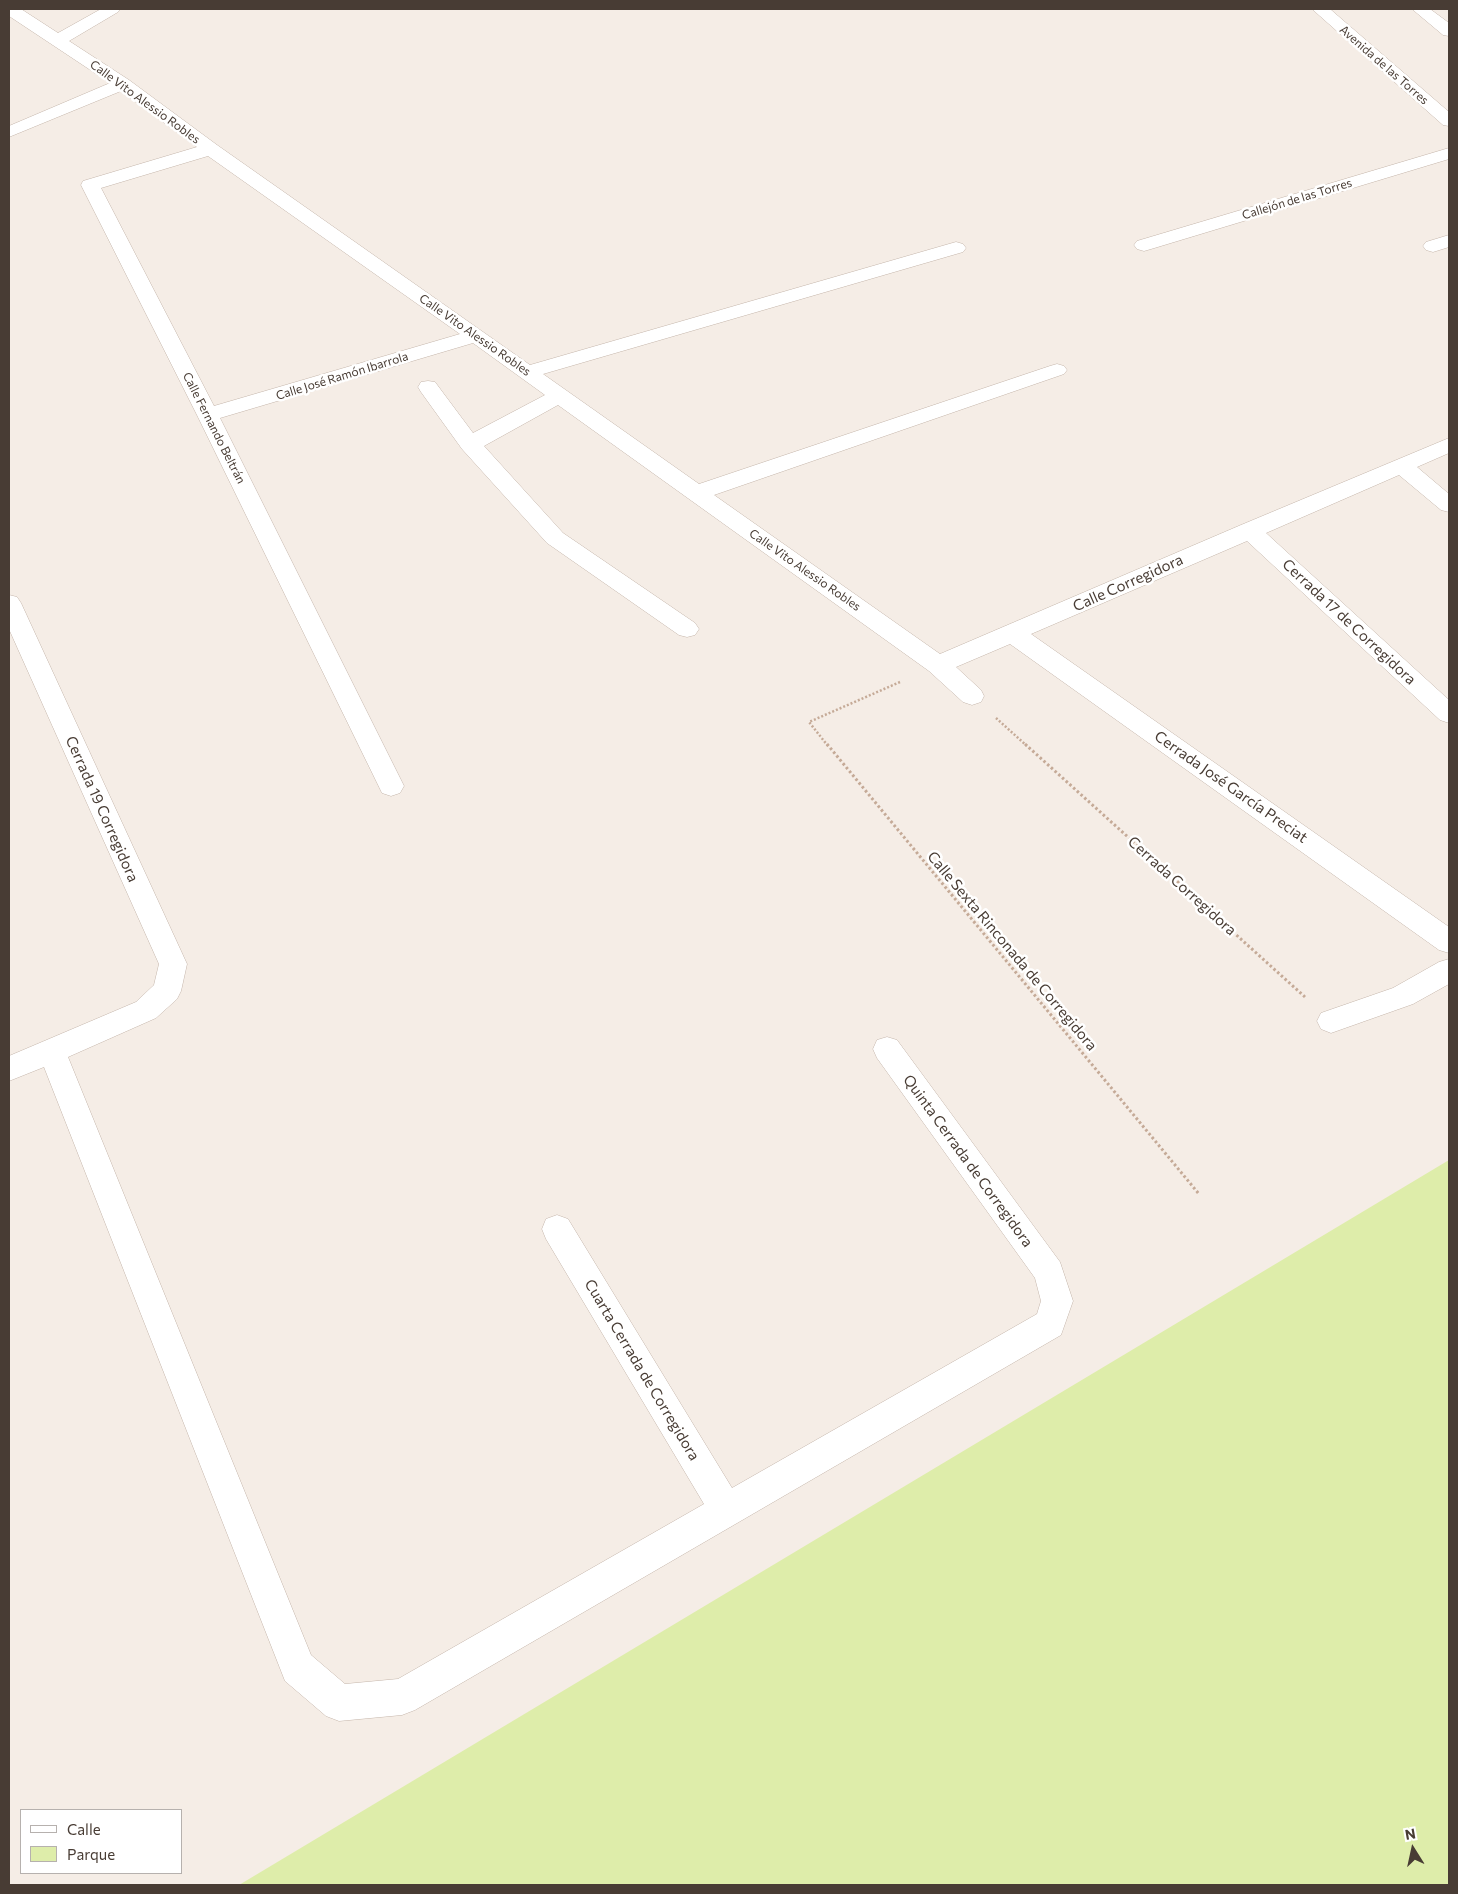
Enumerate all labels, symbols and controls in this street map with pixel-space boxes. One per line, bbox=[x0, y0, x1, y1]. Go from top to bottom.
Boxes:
street label: Avenida de las Torres bbox=[1337, 22, 1431, 108]
street label: Calle Vito Alessio Robles bbox=[87, 57, 203, 147]
street label: Callejón de las Torres bbox=[1240, 175, 1354, 223]
street label: Calle Vito Alessio Robles bbox=[417, 291, 533, 379]
street label: Calle José Ramón Ibarrola bbox=[274, 349, 410, 403]
street label: Calle Fernando Beltrán bbox=[180, 370, 248, 486]
street label: Calle Vito Alessio Robles bbox=[747, 526, 863, 614]
street label: Calle Corregidora bbox=[1070, 551, 1186, 615]
street label: Cerrada 17 de Corregidora bbox=[1278, 555, 1420, 689]
street label: Cerrada José García Preciat bbox=[1151, 727, 1311, 847]
street label: Cerrada 19 Corregidora bbox=[62, 733, 142, 885]
street label: Cerrada Corregidora bbox=[1124, 833, 1240, 939]
street label: Calle Sexta Rinconada de Corregidora bbox=[923, 848, 1101, 1054]
street label: Quinta Cerrada de Corregidora bbox=[899, 1071, 1037, 1251]
street label: Cuarta Cerrada de Corregidora bbox=[581, 1276, 703, 1464]
legend bbox=[20, 1809, 182, 1874]
text: Calle bbox=[67, 1820, 101, 1838]
north arrow bbox=[1388, 1824, 1438, 1874]
text: N bbox=[1404, 1824, 1417, 1843]
text: Parque bbox=[67, 1845, 115, 1863]

